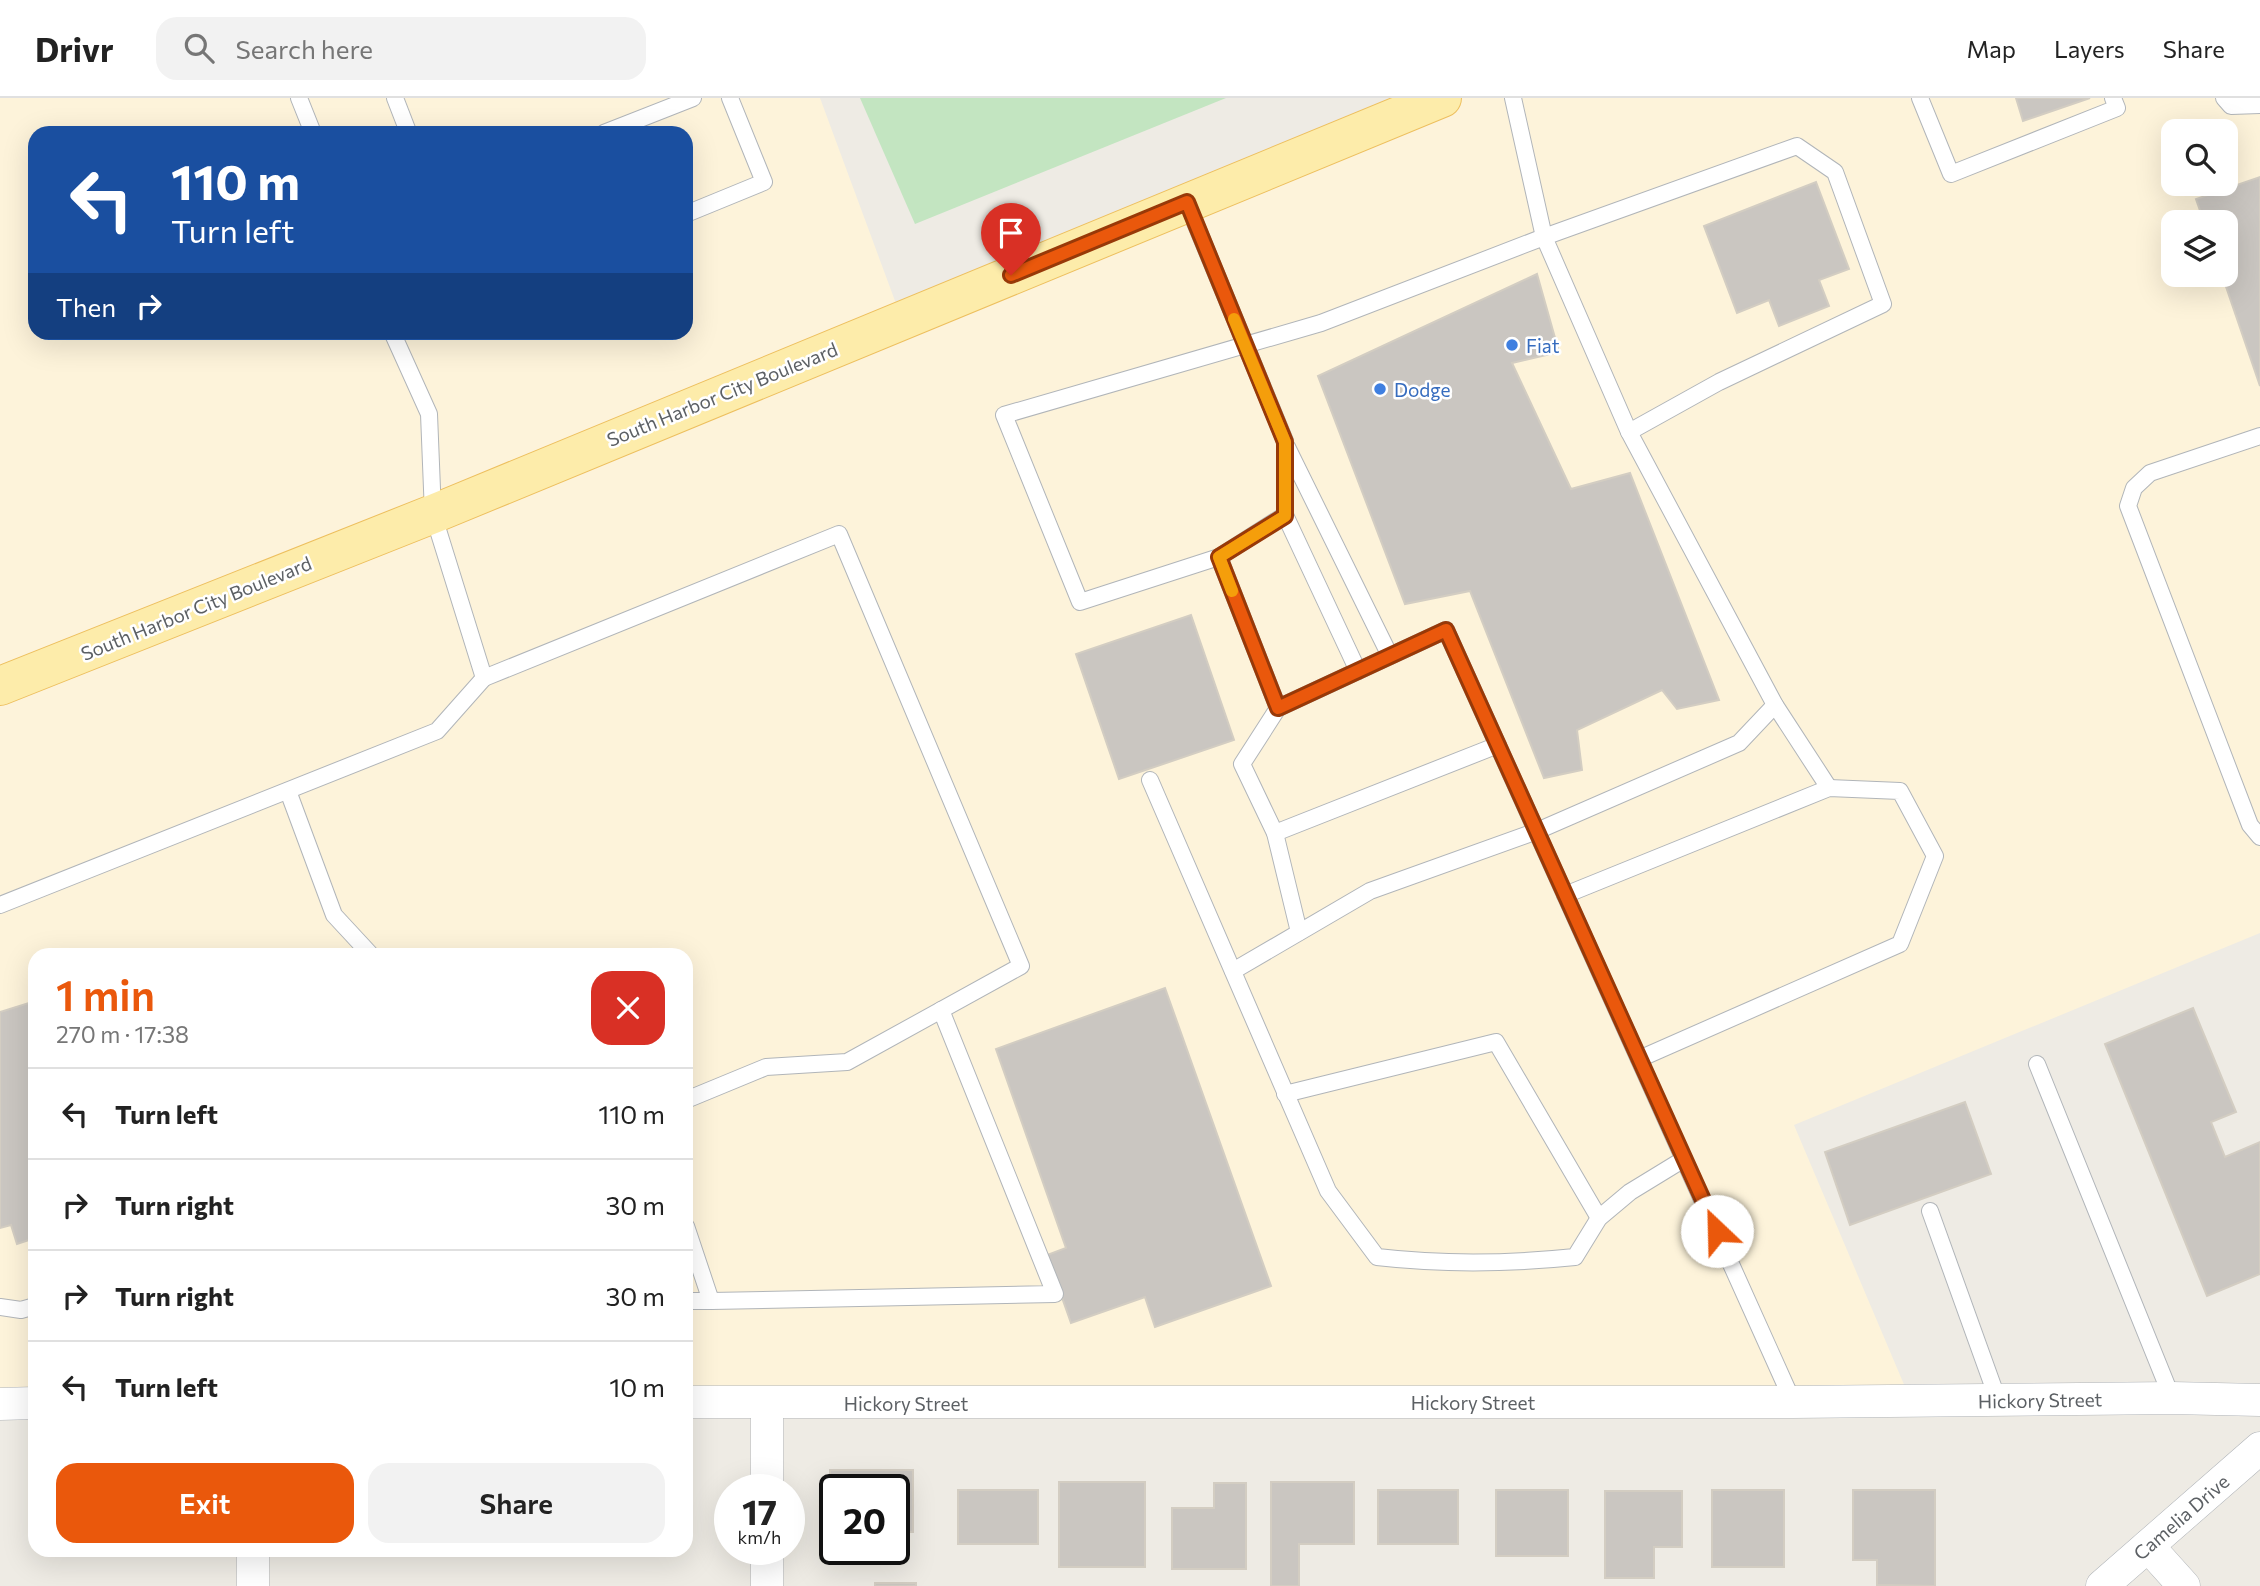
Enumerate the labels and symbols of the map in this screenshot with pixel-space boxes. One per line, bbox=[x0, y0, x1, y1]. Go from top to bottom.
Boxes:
pin bbox=[981, 203, 1041, 275]
place label: Fiat bbox=[1526, 334, 1560, 357]
street label: South Harbor City Boulevard bbox=[603, 337, 841, 451]
marker: Fiat bbox=[1504, 337, 1520, 353]
place label: Dodge bbox=[1394, 378, 1450, 401]
marker: Dodge bbox=[1372, 381, 1388, 397]
street label: South Harbor City Boulevard bbox=[77, 551, 315, 665]
position arrow bbox=[1680, 1194, 1754, 1268]
street label: Hickory Street bbox=[1978, 1387, 2103, 1413]
street label: Hickory Street bbox=[1411, 1391, 1535, 1414]
street label: Hickory Street bbox=[844, 1392, 968, 1415]
street label: Camelia Drive bbox=[2129, 1469, 2233, 1565]
speed limit sign: 20 bbox=[819, 1474, 910, 1565]

